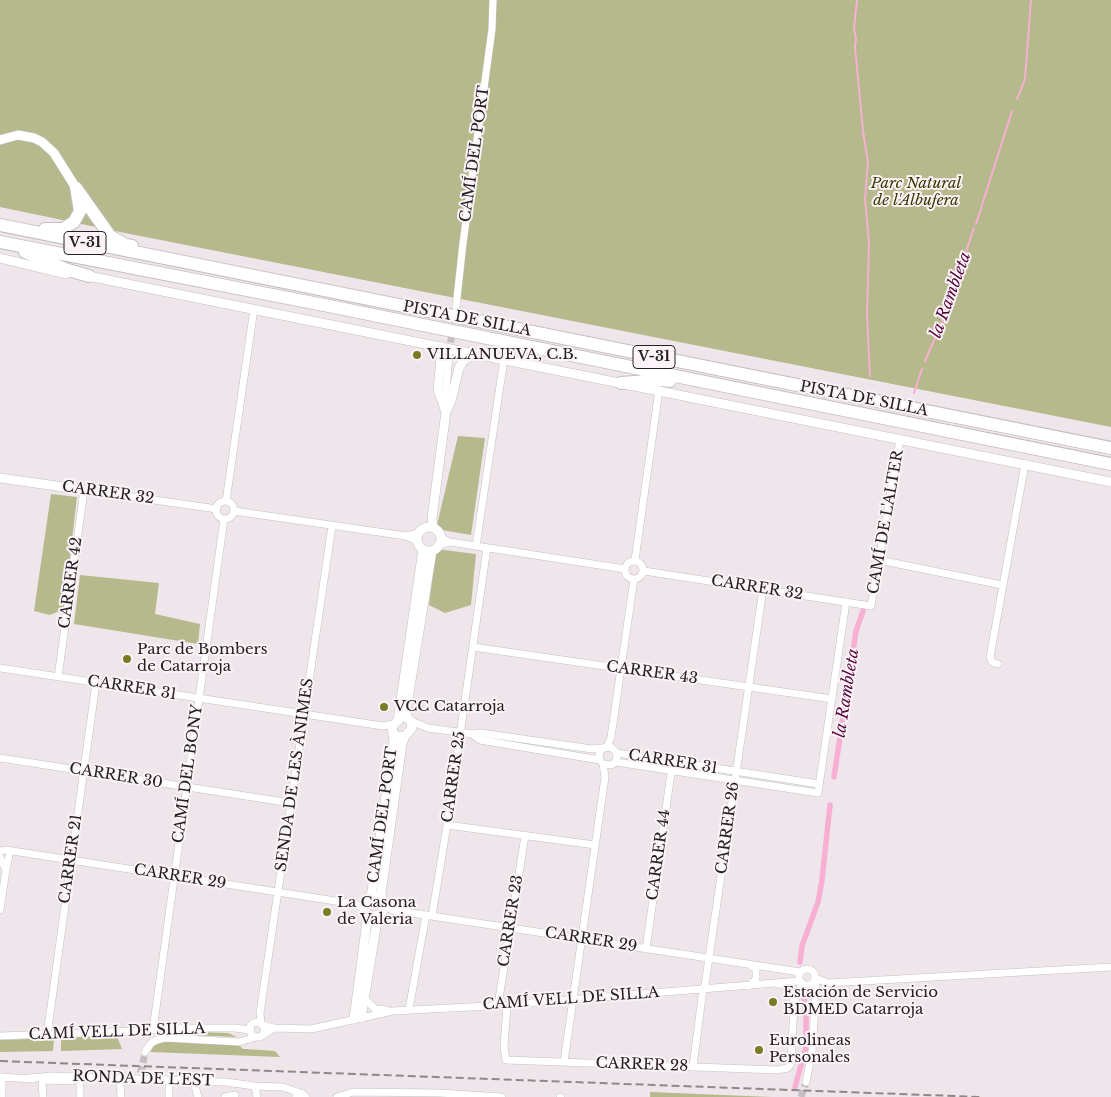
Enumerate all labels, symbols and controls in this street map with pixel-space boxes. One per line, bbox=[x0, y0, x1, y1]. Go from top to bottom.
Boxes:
street label: CAMÍ DEL PORT bbox=[457, 85, 493, 223]
park label: Parc Natural de l'Albufera bbox=[871, 175, 961, 210]
road number: V-31 bbox=[64, 232, 106, 254]
water label: la Rambleta bbox=[927, 250, 975, 340]
street label: PISTA DE SILLA bbox=[401, 298, 533, 340]
place label: VILLANUEVA, C.B. bbox=[427, 346, 578, 364]
road number: V-31 bbox=[633, 346, 675, 368]
marker: VILLANUEVA, C.B. bbox=[411, 349, 423, 361]
street label: PISTA DE SILLA bbox=[798, 378, 930, 420]
street label: CAMÍ DE L'ALTER bbox=[864, 449, 908, 595]
street label: CARRER 32 bbox=[61, 478, 155, 508]
street label: CARRER 42 bbox=[56, 536, 86, 630]
street label: CARRER 32 bbox=[710, 572, 804, 604]
place label: Parc de Bombers de Catarroja bbox=[137, 641, 268, 676]
water label: la Rambleta bbox=[831, 647, 863, 739]
marker: Parc de Bombers de Catarroja bbox=[121, 653, 133, 665]
street label: CARRER 43 bbox=[605, 658, 699, 688]
street label: CARRER 31 bbox=[86, 672, 178, 704]
street label: SENDA DE LES ÀNIMES bbox=[273, 677, 317, 873]
place label: VCC Catarroja bbox=[394, 698, 505, 716]
marker: VCC Catarroja bbox=[378, 701, 390, 713]
street label: CAMÍ DEL BONY bbox=[169, 704, 207, 844]
street label: CARRER 25 bbox=[439, 730, 469, 824]
street label: CAMÍ DEL PORT bbox=[365, 746, 401, 884]
street label: CARRER 31 bbox=[627, 746, 719, 778]
street label: CARRER 30 bbox=[68, 760, 164, 792]
street label: CARRER 26 bbox=[713, 781, 743, 875]
street label: CARRER 44 bbox=[644, 808, 674, 902]
street label: CARRER 21 bbox=[56, 813, 86, 905]
street label: CARRER 29 bbox=[133, 861, 227, 893]
street label: CARRER 23 bbox=[495, 874, 527, 968]
place label: La Casona de Valeria bbox=[337, 894, 416, 929]
marker: La Casona de Valeria bbox=[321, 906, 333, 918]
street label: CARRER 29 bbox=[544, 924, 638, 956]
street label: CAMÍ VELL DE SILLA bbox=[482, 984, 660, 1014]
place label: Estación de Servicio BDMED Catarroja bbox=[783, 984, 938, 1019]
marker: Estación de Servicio BDMED Catarroja bbox=[767, 996, 779, 1008]
street label: CAMÍ VELL DE SILLA bbox=[28, 1020, 206, 1044]
place label: Eurolineas Personales bbox=[769, 1032, 851, 1067]
marker: Eurolineas Personales bbox=[753, 1044, 765, 1056]
street label: CARRER 28 bbox=[595, 1054, 689, 1076]
street label: RONDA DE L'EST bbox=[72, 1068, 214, 1090]

